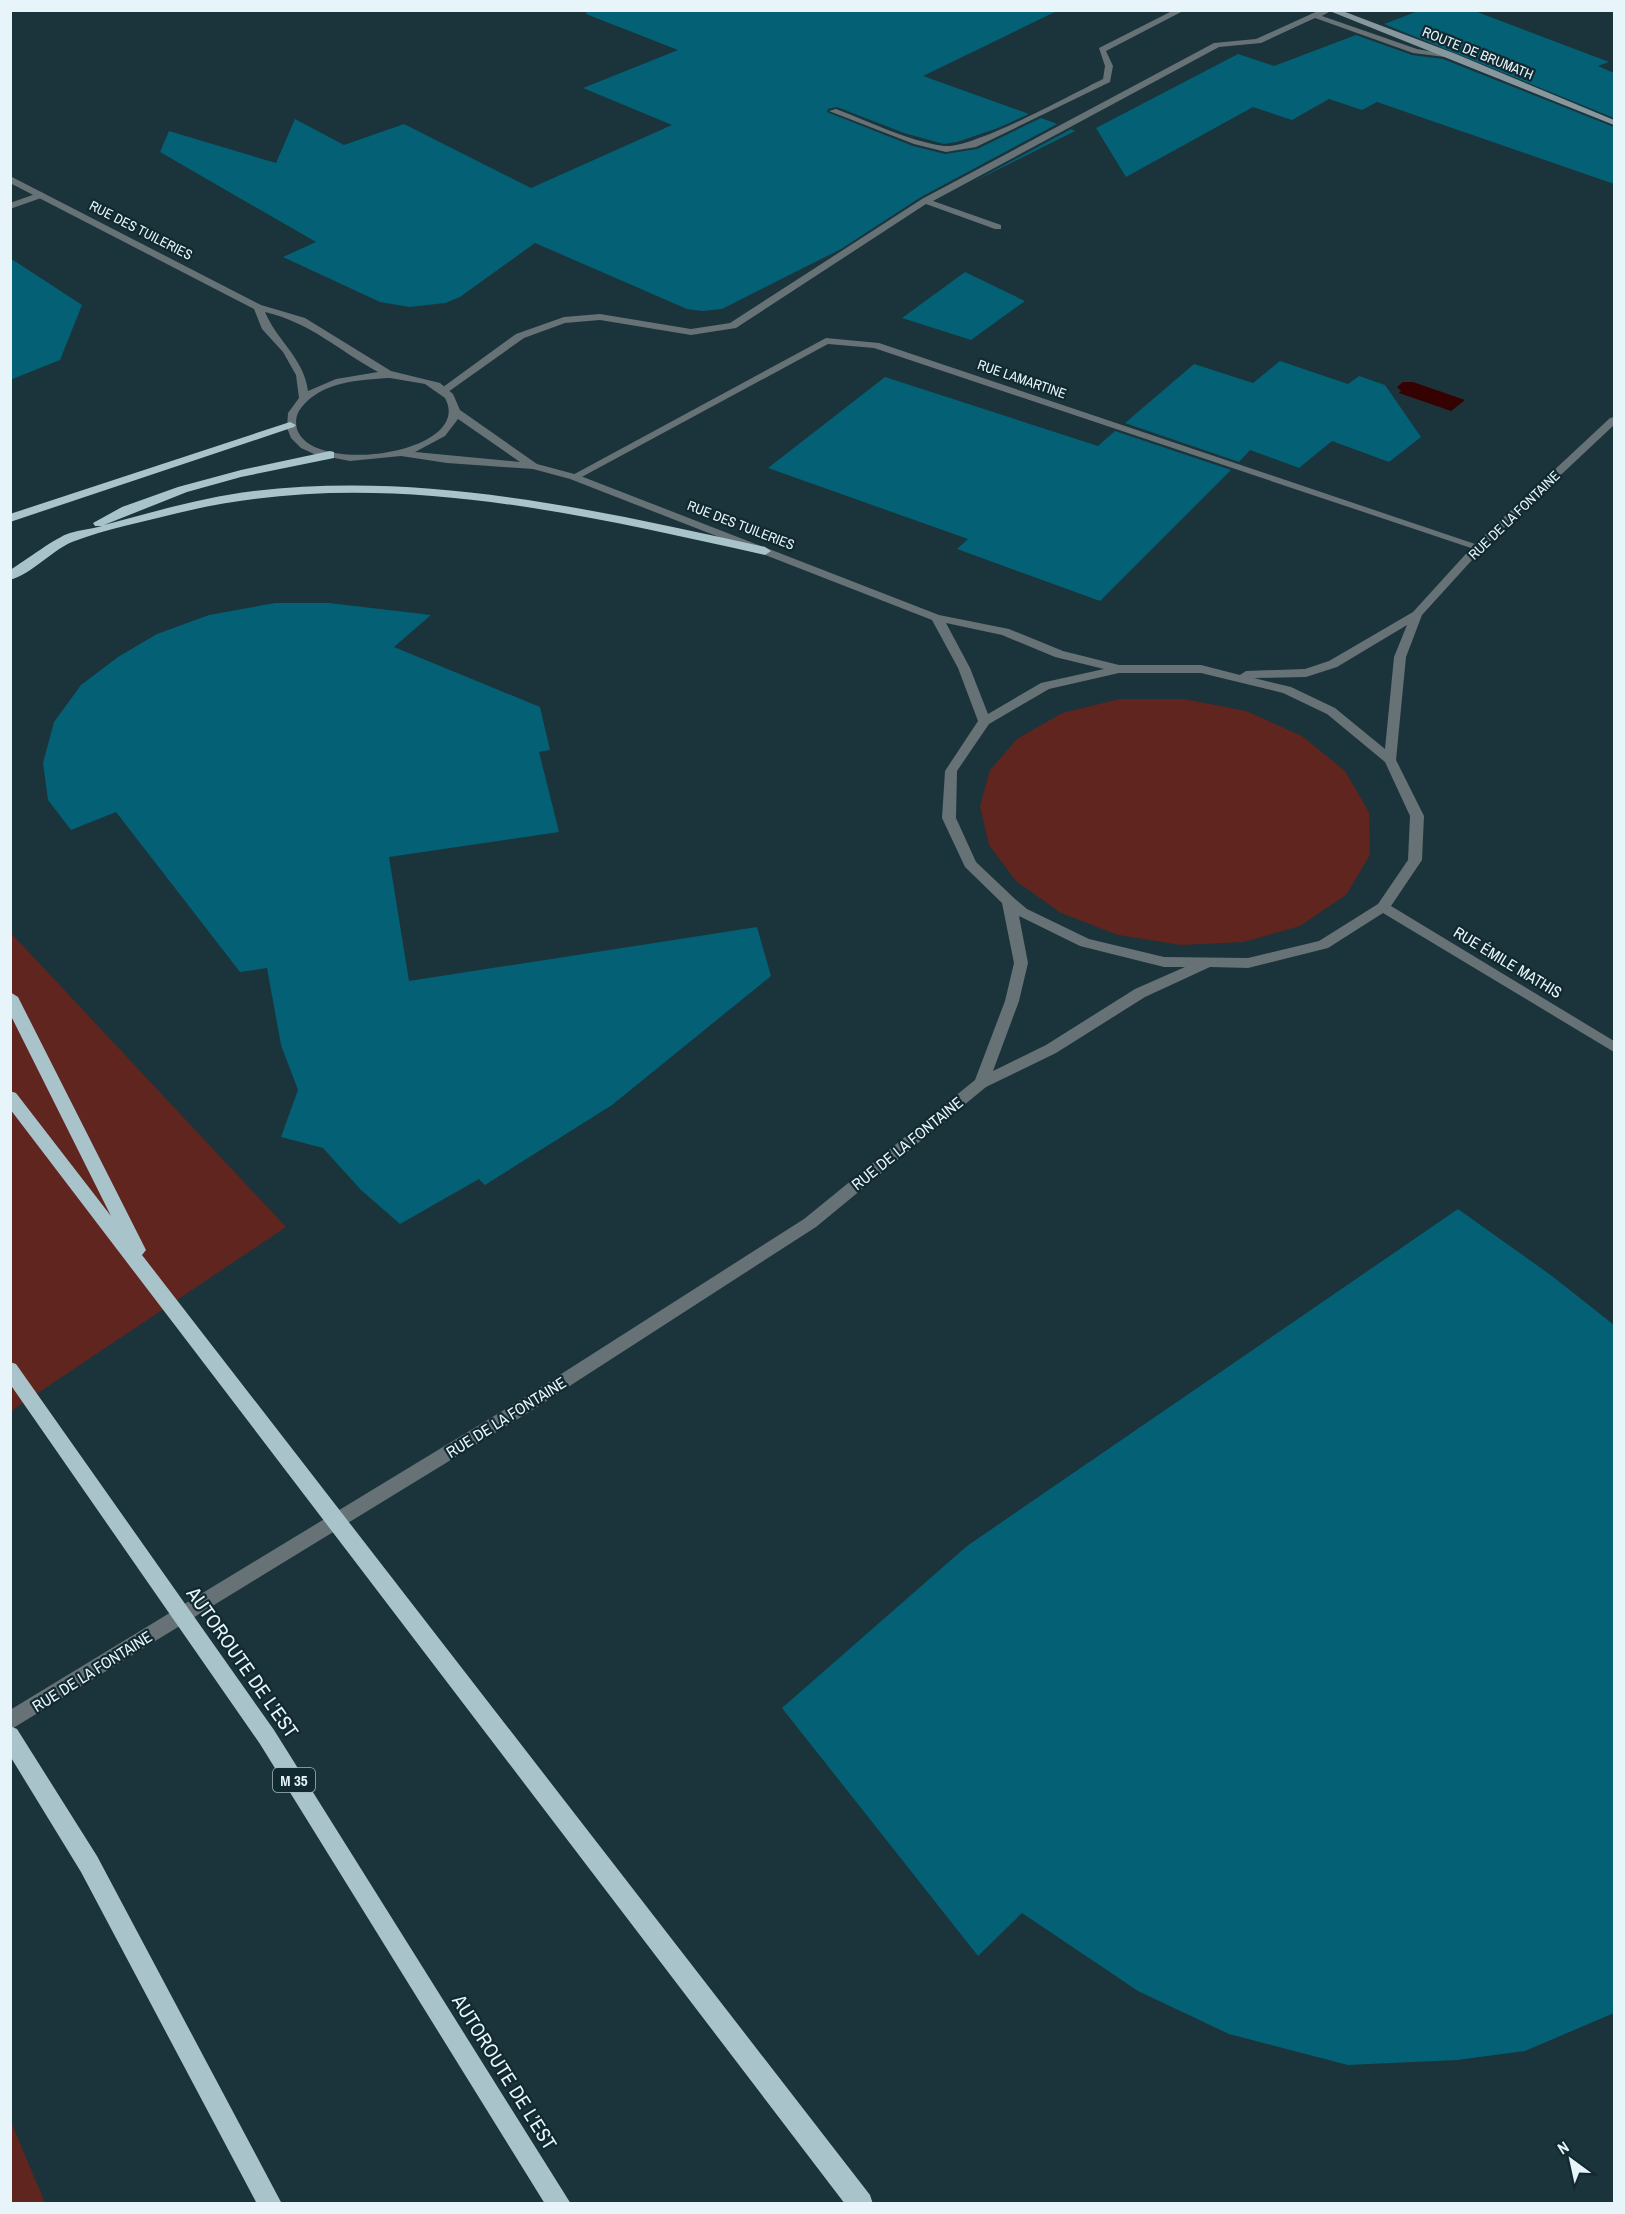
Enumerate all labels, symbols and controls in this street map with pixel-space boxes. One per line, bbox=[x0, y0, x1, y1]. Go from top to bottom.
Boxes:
street label: ROUTE DE BRUMATH bbox=[1420, 22, 1536, 84]
street label: RUE DES TUILERIES bbox=[86, 196, 196, 264]
street label: RUE LAMARTINE bbox=[975, 355, 1069, 403]
street label: RUE DE LA FONTAINE bbox=[1464, 467, 1564, 563]
street label: RUE DES TUILERIES bbox=[685, 496, 797, 554]
street label: RUE ÉMILE MATHIS bbox=[1450, 921, 1567, 1003]
street label: RUE DE LA FONTAINE bbox=[847, 1091, 967, 1195]
street label: RUE DE LA FONTAINE bbox=[442, 1371, 570, 1463]
street label: AUTOROUTE DE L’EST bbox=[180, 1580, 305, 1743]
street label: RUE DE LA FONTAINE bbox=[28, 1625, 156, 1717]
road number: M 35 bbox=[273, 1768, 315, 1792]
street label: AUTOROUTE DE L’EST bbox=[446, 1988, 564, 2155]
north arrow bbox=[1541, 2130, 1601, 2190]
text: N bbox=[1553, 2136, 1573, 2159]

